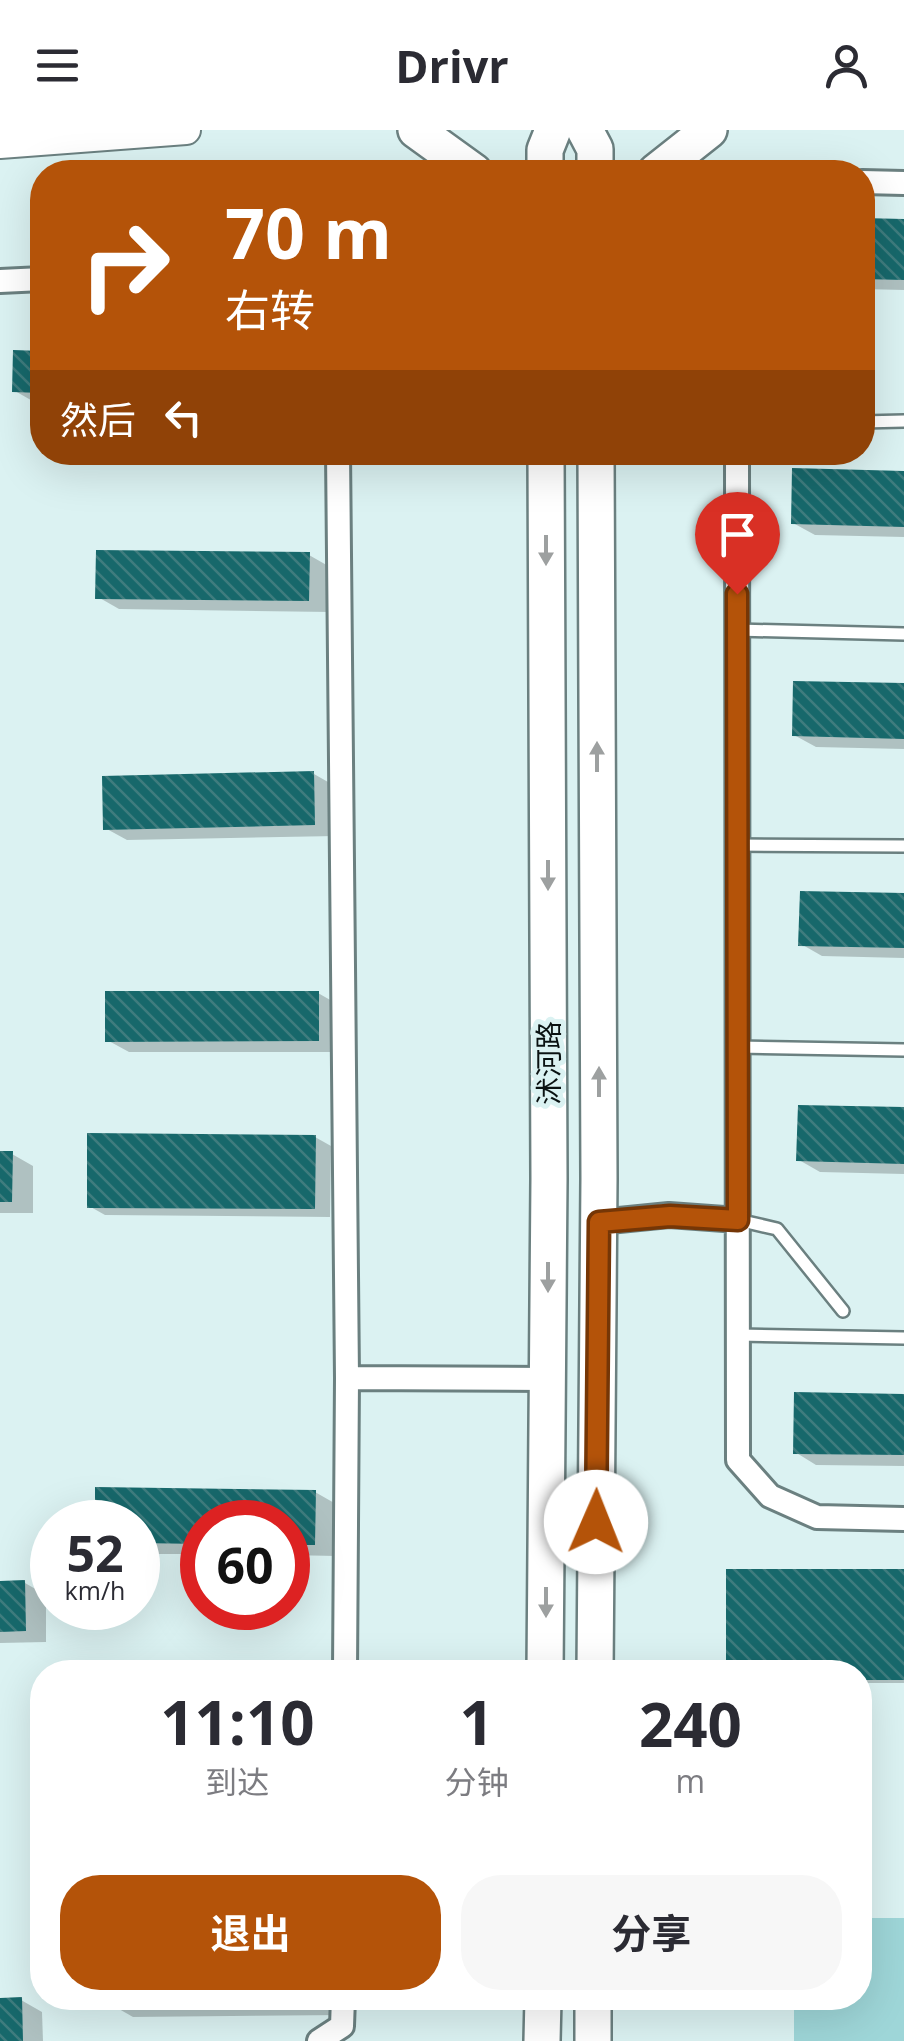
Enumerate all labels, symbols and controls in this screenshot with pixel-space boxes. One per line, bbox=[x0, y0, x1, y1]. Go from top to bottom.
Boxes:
text: Drivr bbox=[395, 35, 509, 96]
icon: menu bbox=[30, 38, 85, 93]
icon: person bbox=[819, 38, 874, 93]
text: 70 m bbox=[225, 184, 392, 280]
icon: right bbox=[60, 200, 190, 330]
text: 右转 bbox=[225, 279, 315, 340]
icon: left bbox=[156, 390, 211, 445]
text: 然后 bbox=[60, 393, 136, 445]
pin bbox=[695, 492, 780, 595]
icon: arrive bbox=[710, 507, 765, 562]
one-way arrow bbox=[538, 534, 554, 566]
one-way arrow bbox=[589, 741, 605, 773]
one-way arrow bbox=[540, 859, 556, 891]
street label: 沭河路 bbox=[529, 1021, 567, 1105]
one-way arrow bbox=[591, 1065, 607, 1097]
one-way arrow bbox=[540, 1261, 556, 1293]
position arrow bbox=[544, 1470, 648, 1574]
speed limit sign: 60 bbox=[180, 1500, 310, 1630]
text: 52 bbox=[66, 1519, 124, 1587]
text: km/h bbox=[65, 1573, 125, 1607]
one-way arrow bbox=[538, 1586, 554, 1618]
text: 11:10 bbox=[160, 1681, 315, 1763]
text: 1 bbox=[460, 1681, 494, 1763]
text: 240 bbox=[639, 1683, 742, 1765]
text: m bbox=[676, 1759, 705, 1802]
text: 到达 bbox=[205, 1760, 269, 1803]
text: 分钟 bbox=[445, 1760, 509, 1803]
button: 退出 bbox=[60, 1875, 441, 1990]
button: 分享 bbox=[461, 1875, 842, 1990]

